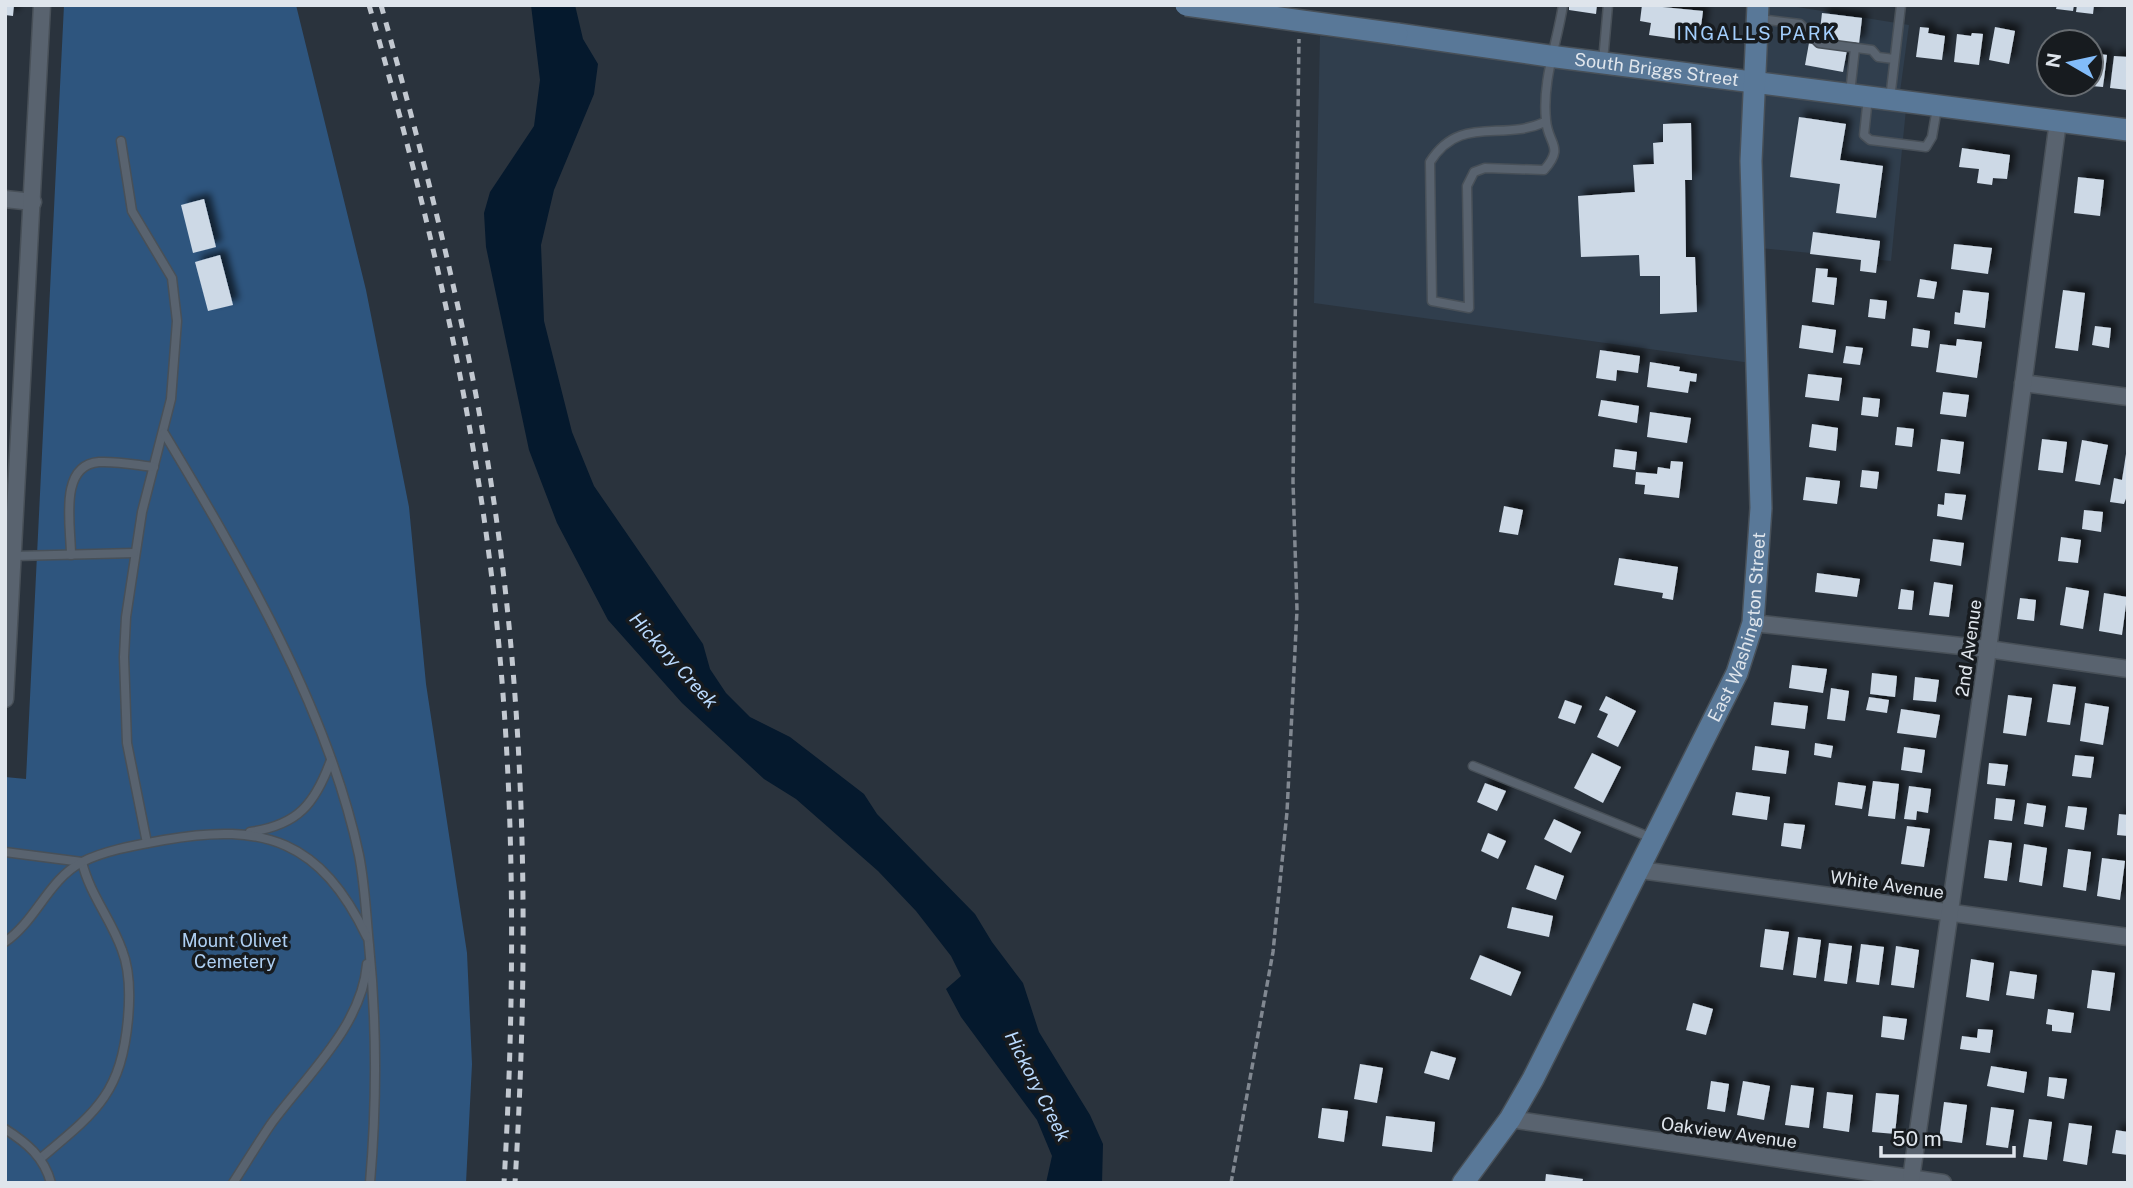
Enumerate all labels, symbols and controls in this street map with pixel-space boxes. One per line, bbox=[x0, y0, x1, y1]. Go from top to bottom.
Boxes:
district label: INGALLS PARK bbox=[1676, 22, 1838, 44]
north arrow bbox=[2035, 28, 2105, 98]
street label: South Briggs Street bbox=[1573, 48, 1740, 90]
text: N bbox=[2041, 51, 2065, 69]
street label: East Washington Street bbox=[1703, 531, 1769, 725]
street label: 2nd Avenue bbox=[1951, 598, 1986, 698]
water label: Hickory Creek bbox=[625, 608, 723, 713]
street label: White Avenue bbox=[1829, 866, 1945, 903]
park label: Mount Olivet Cemetery bbox=[182, 930, 288, 972]
water label: Hickory Creek bbox=[1001, 1027, 1076, 1146]
street label: Oakview Avenue bbox=[1660, 1113, 1798, 1152]
scale bar bbox=[1881, 1114, 2014, 1158]
text: 50 m bbox=[1892, 1126, 1942, 1151]

